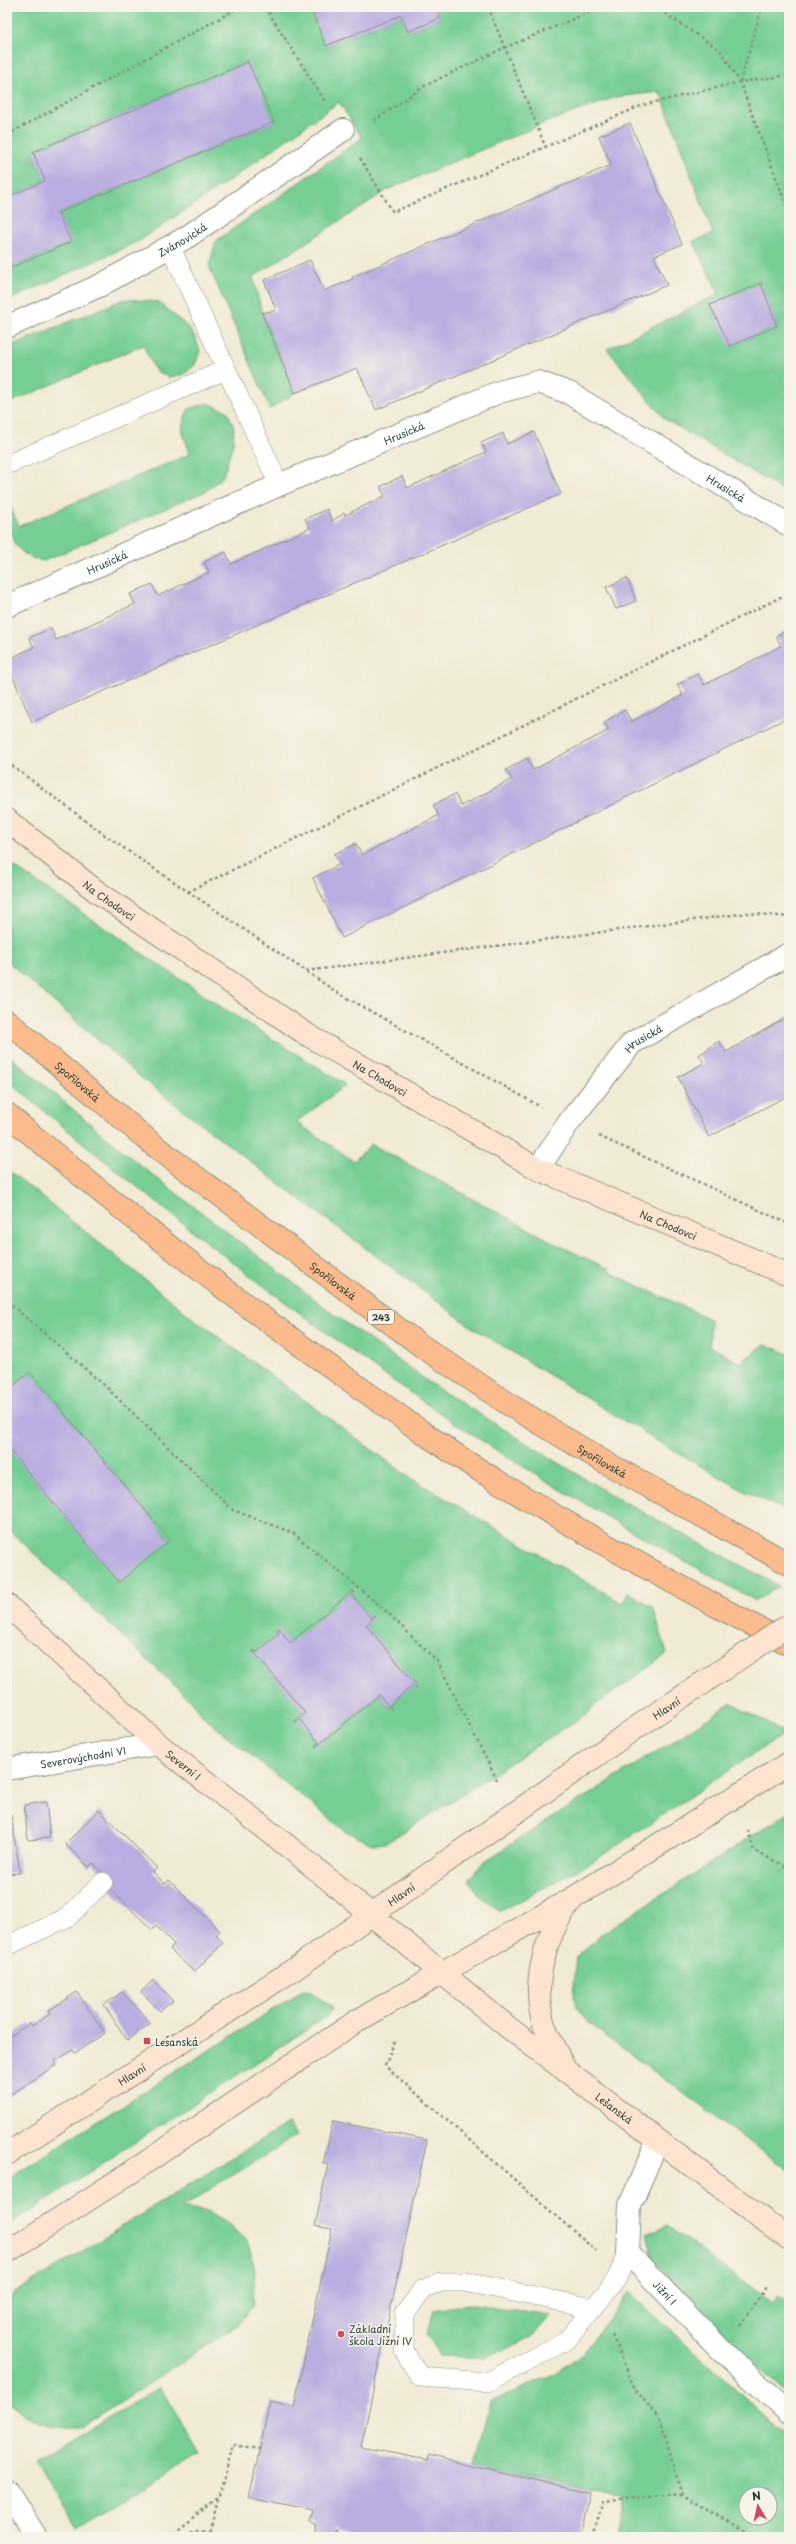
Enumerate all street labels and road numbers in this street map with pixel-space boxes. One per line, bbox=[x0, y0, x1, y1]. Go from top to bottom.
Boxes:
street label: Zvánovická bbox=[155, 218, 210, 260]
street label: Hrusická bbox=[381, 417, 427, 448]
street label: Hrusická bbox=[704, 470, 749, 505]
street label: Hrusická bbox=[84, 546, 130, 577]
street label: Na Chodovci bbox=[80, 876, 139, 923]
street label: Hrusická bbox=[620, 1020, 665, 1055]
street label: Na Chodovci bbox=[350, 1056, 410, 1099]
street label: Spořilovská bbox=[52, 1058, 104, 1105]
street label: Na Chodovci bbox=[638, 1205, 699, 1243]
street label: Spořilovská bbox=[307, 1258, 360, 1303]
road number: 243 bbox=[368, 1310, 394, 1324]
street label: Spořilovská bbox=[575, 1440, 630, 1481]
street label: Hlavní bbox=[649, 1693, 683, 1722]
street label: Severovýchodní VI bbox=[39, 1742, 127, 1771]
street label: Severní I bbox=[163, 1746, 205, 1783]
street label: Hlavní bbox=[384, 1879, 418, 1909]
street label: Hlavní bbox=[115, 2059, 149, 2088]
street label: Lešanská bbox=[593, 2089, 637, 2127]
street label: Jižní I bbox=[650, 2277, 681, 2308]

